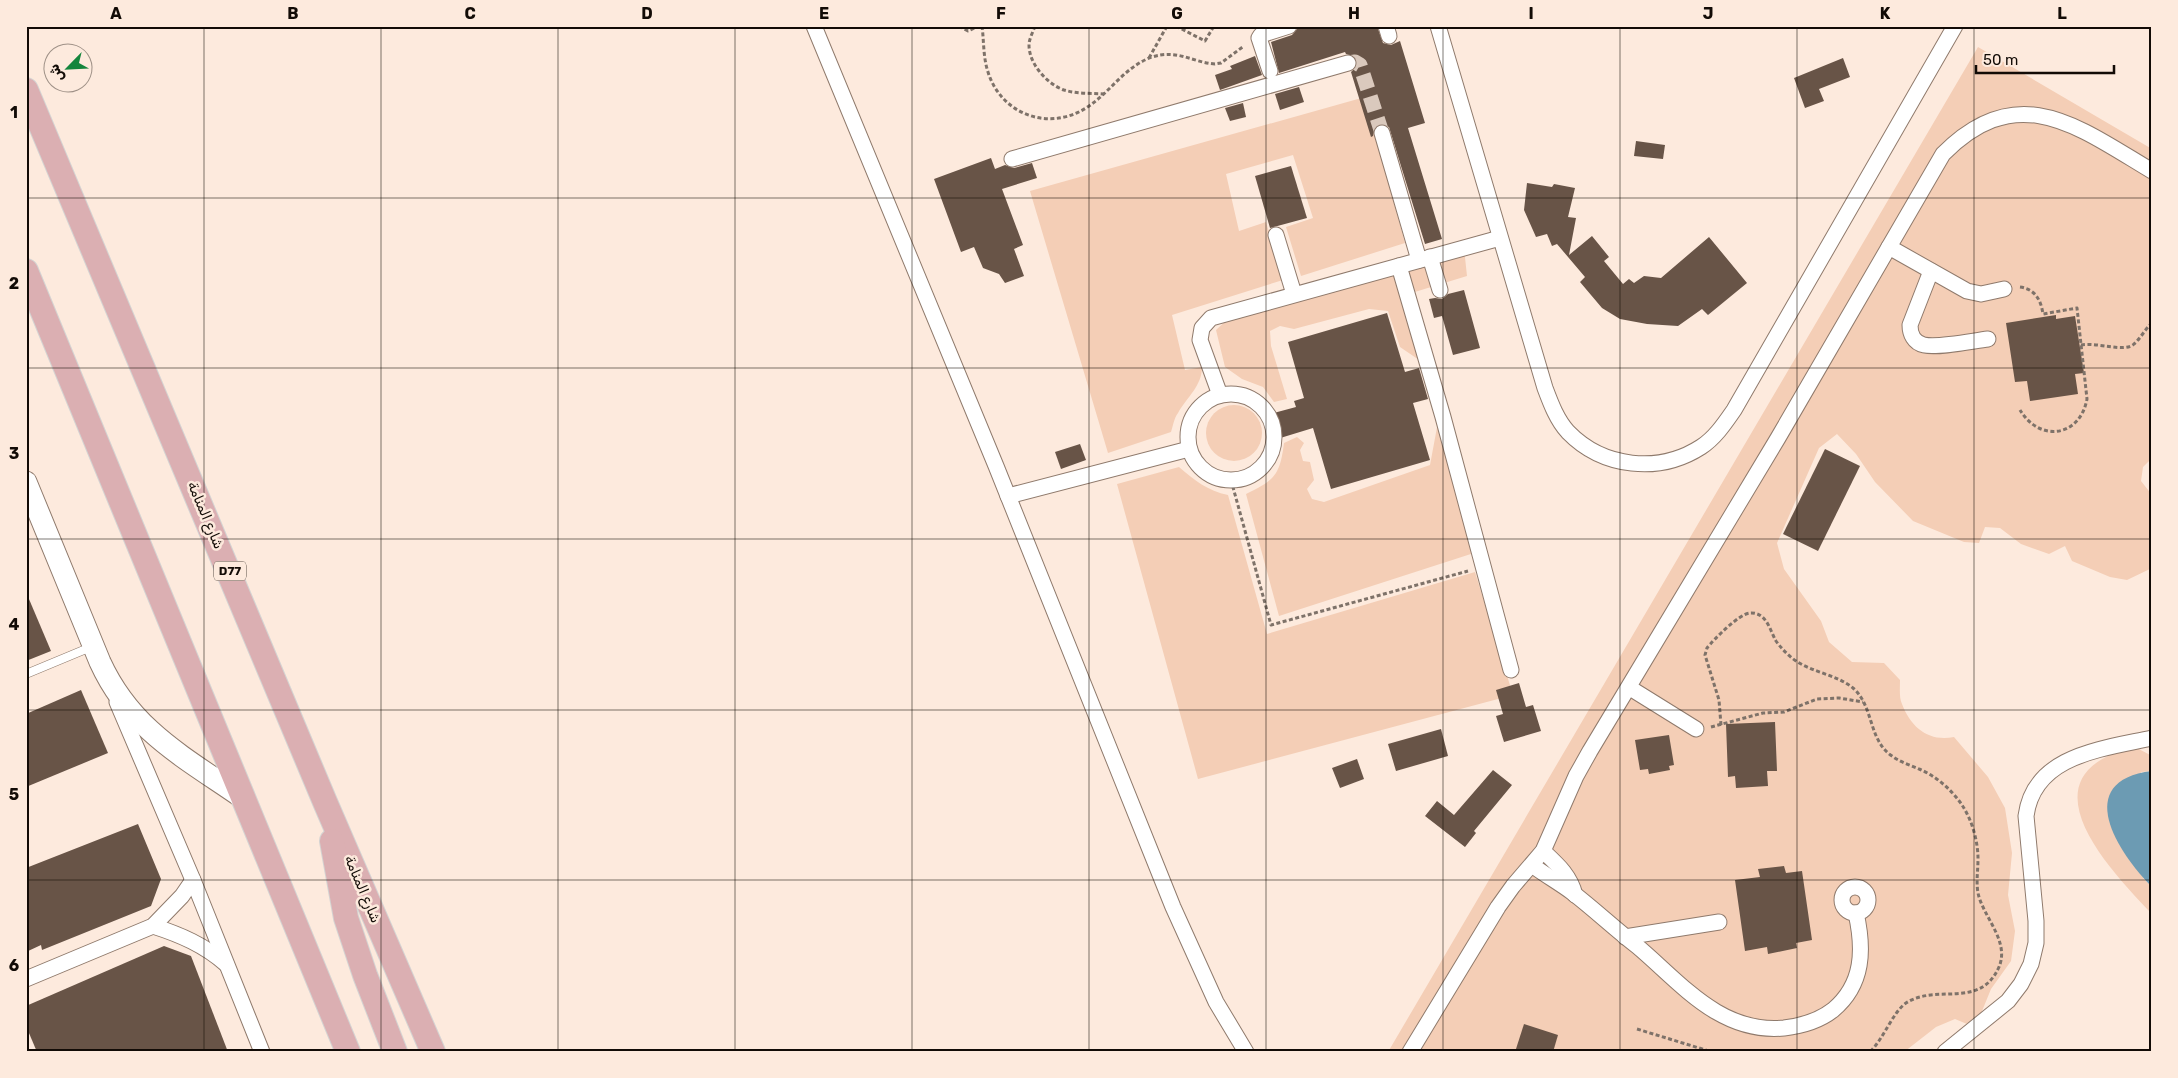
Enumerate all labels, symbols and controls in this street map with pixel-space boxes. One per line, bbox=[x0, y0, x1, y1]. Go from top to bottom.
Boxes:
text: A bbox=[110, 4, 122, 23]
text: B bbox=[287, 4, 299, 23]
text: C bbox=[464, 4, 476, 23]
text: D bbox=[641, 4, 653, 23]
text: E bbox=[819, 4, 829, 23]
text: F bbox=[996, 4, 1006, 23]
text: G bbox=[1171, 4, 1183, 23]
text: H bbox=[1348, 4, 1360, 23]
text: I bbox=[1528, 4, 1534, 23]
text: J bbox=[1703, 4, 1713, 23]
text: K bbox=[1880, 4, 1891, 23]
text: L bbox=[2057, 4, 2067, 23]
north arrow bbox=[42, 42, 92, 92]
scale bar bbox=[1976, 42, 2113, 74]
text: 50 m bbox=[1983, 51, 2018, 69]
text: ش bbox=[45, 61, 68, 85]
text: 1 bbox=[10, 103, 18, 122]
text: 2 bbox=[9, 274, 19, 293]
text: 3 bbox=[9, 444, 19, 463]
street label: شارع المنامة bbox=[182, 479, 227, 552]
road number: D77 bbox=[214, 562, 246, 580]
text: 4 bbox=[9, 615, 20, 634]
text: 5 bbox=[9, 785, 19, 804]
street label: شارع المنامة bbox=[339, 853, 384, 926]
text: 6 bbox=[9, 956, 19, 975]

